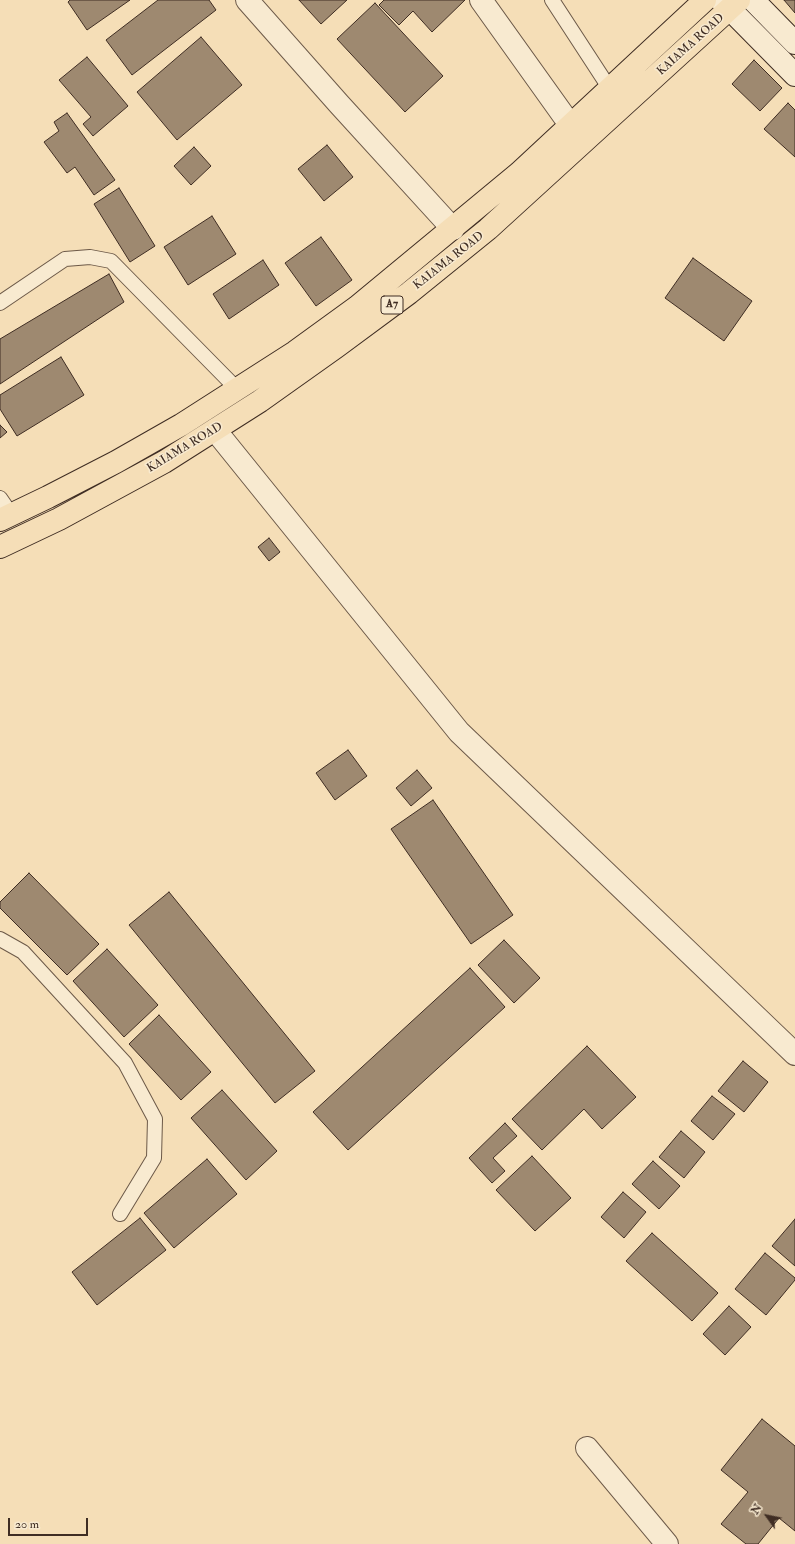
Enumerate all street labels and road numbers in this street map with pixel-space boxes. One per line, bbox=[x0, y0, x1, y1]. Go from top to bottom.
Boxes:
street label: KAIAMA ROAD bbox=[654, 11, 728, 79]
street label: KAIAMA ROAD bbox=[411, 229, 487, 293]
road number: A7 bbox=[381, 296, 403, 314]
street label: KAIAMA ROAD bbox=[145, 420, 225, 476]

